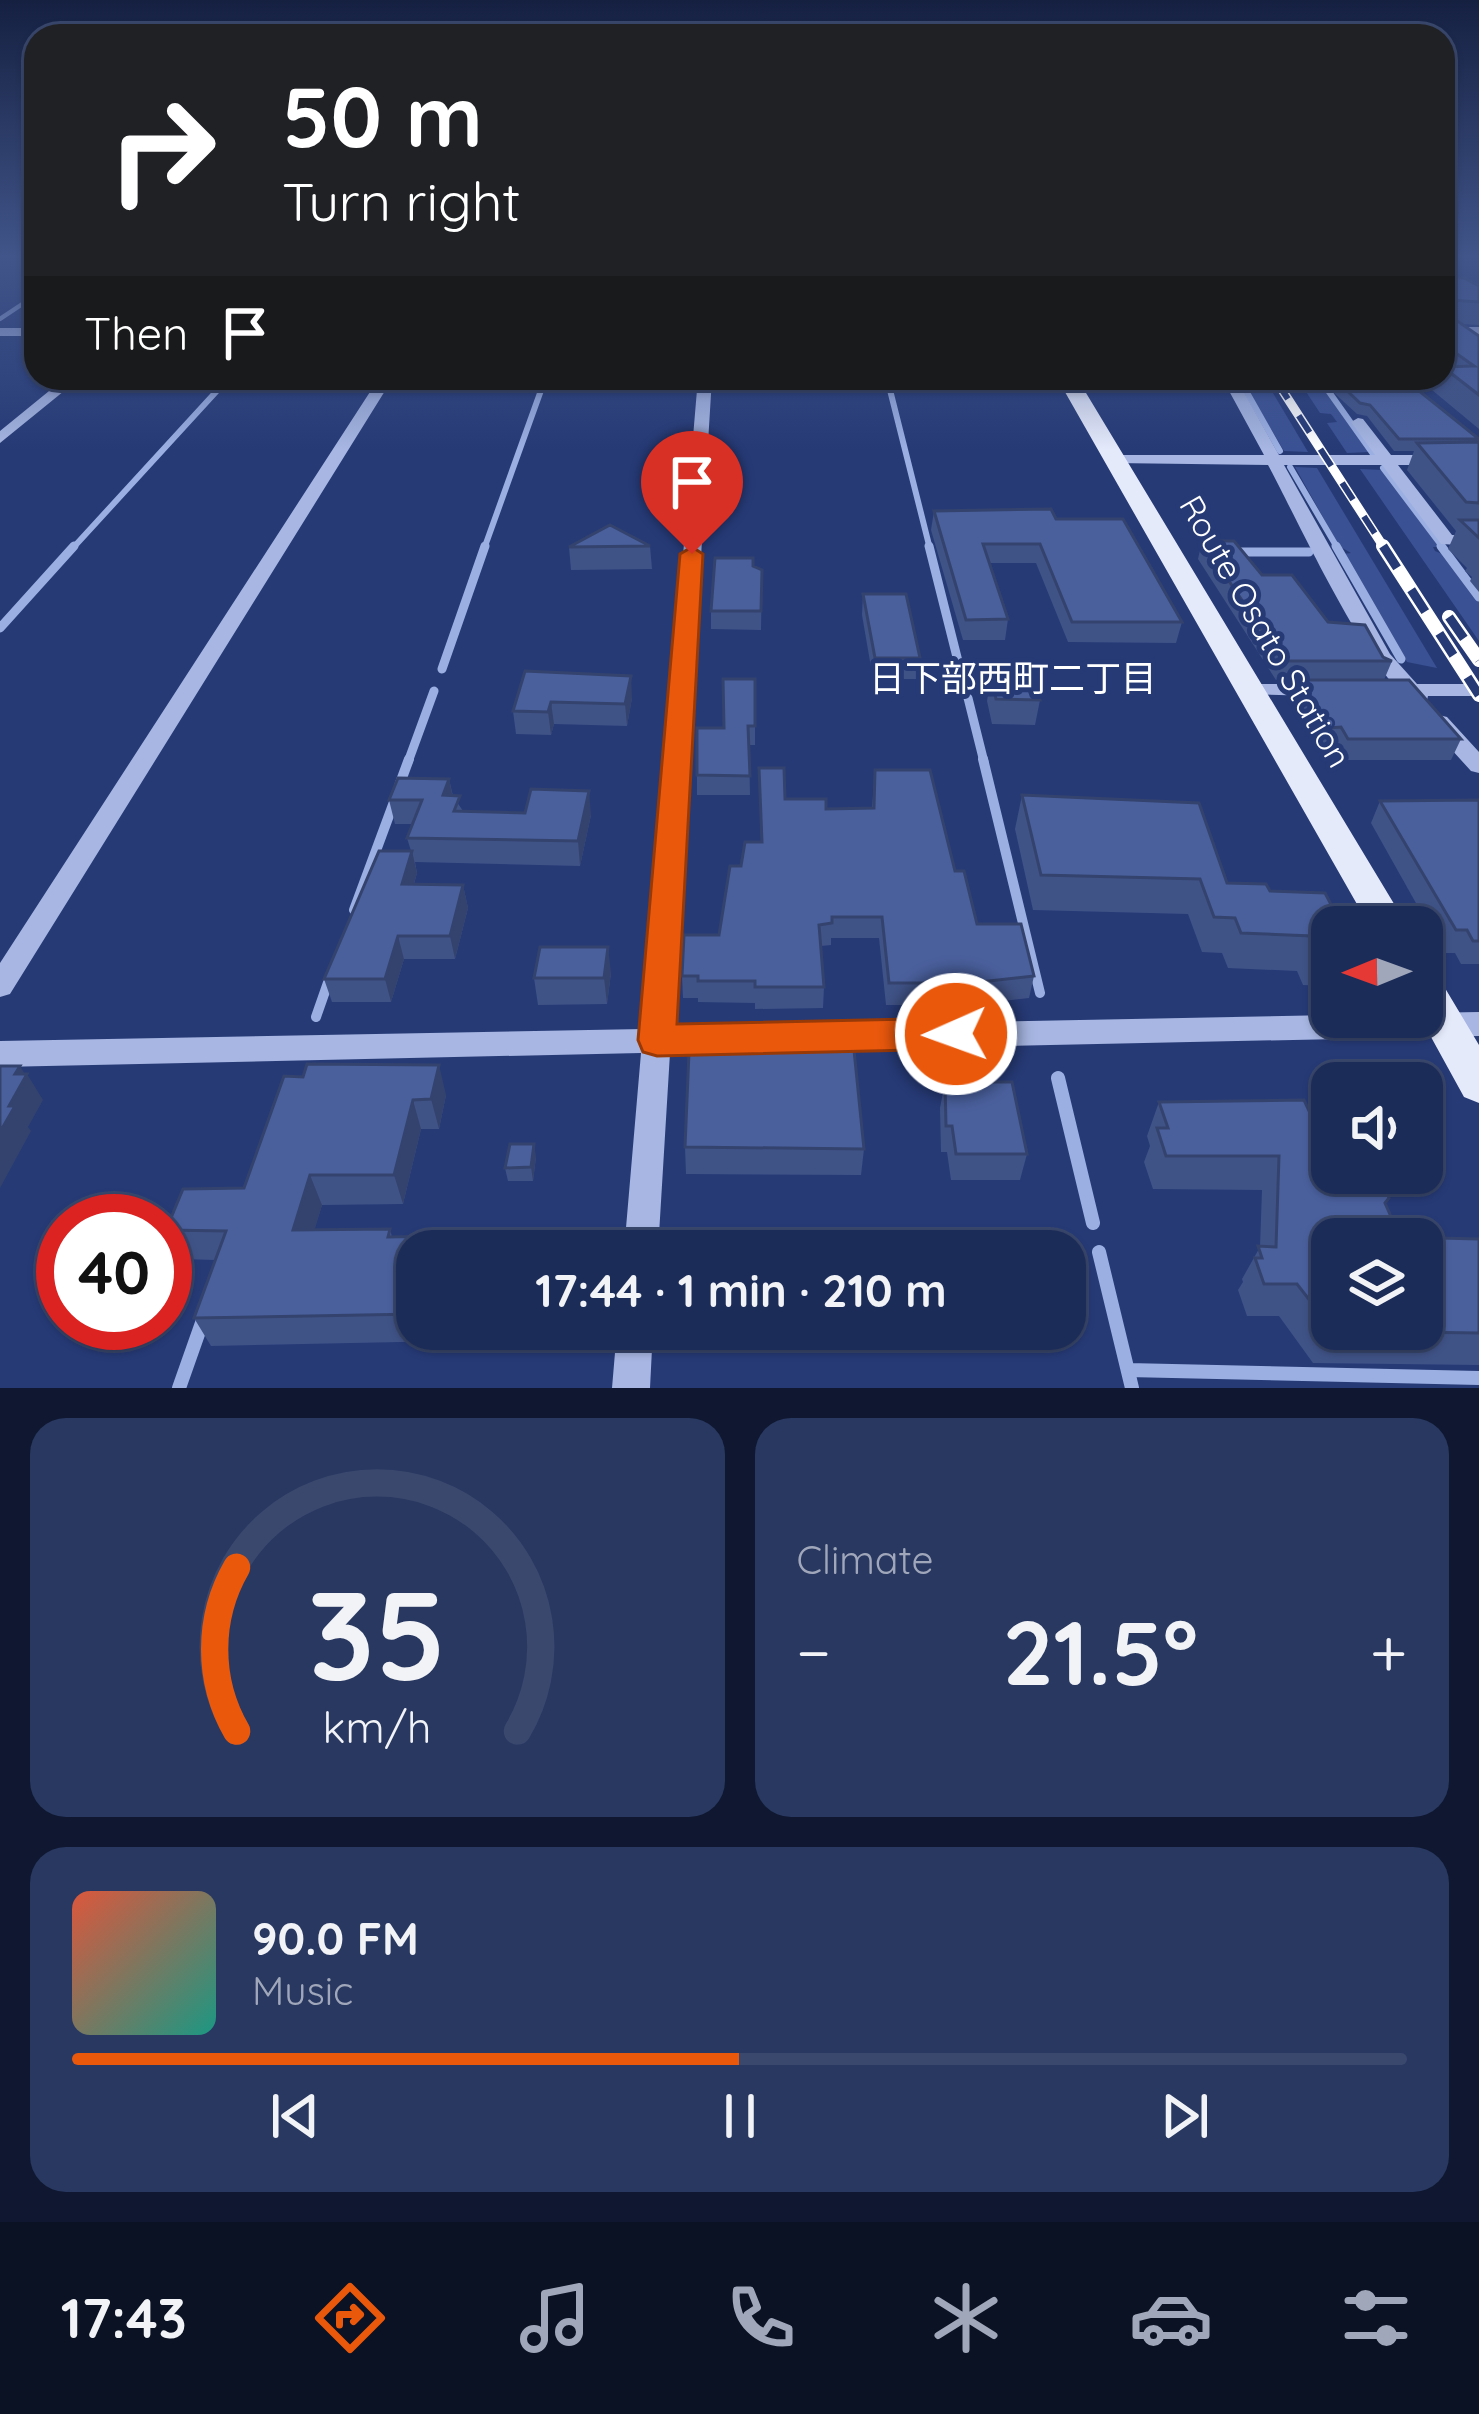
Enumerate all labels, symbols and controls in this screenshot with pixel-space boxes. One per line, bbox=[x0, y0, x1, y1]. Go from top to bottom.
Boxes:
text: 50 m bbox=[282, 63, 483, 168]
icon: right bbox=[84, 72, 240, 228]
text: Turn right bbox=[282, 167, 521, 235]
icon: arrive bbox=[212, 300, 278, 366]
text: Then bbox=[84, 305, 188, 361]
pin bbox=[641, 431, 743, 554]
icon: arrive bbox=[659, 449, 725, 515]
street label: Route Osato Station bbox=[1171, 488, 1361, 774]
district label: 日下部西町二丁目 bbox=[869, 655, 1157, 700]
north arrow bbox=[1311, 906, 1443, 1038]
map controls bbox=[1311, 906, 1443, 1350]
position arrow bbox=[893, 971, 1019, 1097]
button: sound bbox=[1311, 1062, 1443, 1194]
speed limit sign: 40 bbox=[36, 1194, 192, 1350]
button: layers bbox=[1311, 1218, 1443, 1350]
text: 17:44 · 1 min · 210 m bbox=[535, 1262, 947, 1318]
text: Climate bbox=[797, 1535, 934, 1584]
text: 35 bbox=[308, 1555, 447, 1711]
text: 21.5° bbox=[1002, 1595, 1198, 1708]
text: − bbox=[797, 1610, 831, 1693]
text: + bbox=[1370, 1610, 1407, 1693]
text: km/h bbox=[323, 1699, 432, 1753]
text: 90.0 FM bbox=[252, 1910, 419, 1966]
text: Music bbox=[252, 1966, 353, 2015]
icon: previous bbox=[262, 2083, 328, 2149]
icon: pause bbox=[707, 2083, 773, 2149]
icon: next bbox=[1152, 2083, 1218, 2149]
icon: directions bbox=[308, 2276, 392, 2360]
icon: music bbox=[513, 2276, 597, 2360]
icon: phone bbox=[719, 2276, 803, 2360]
icon: climate bbox=[924, 2276, 1008, 2360]
icon: car bbox=[1129, 2276, 1213, 2360]
icon: filters bbox=[1334, 2276, 1418, 2360]
text: 17:43 bbox=[61, 2284, 187, 2352]

